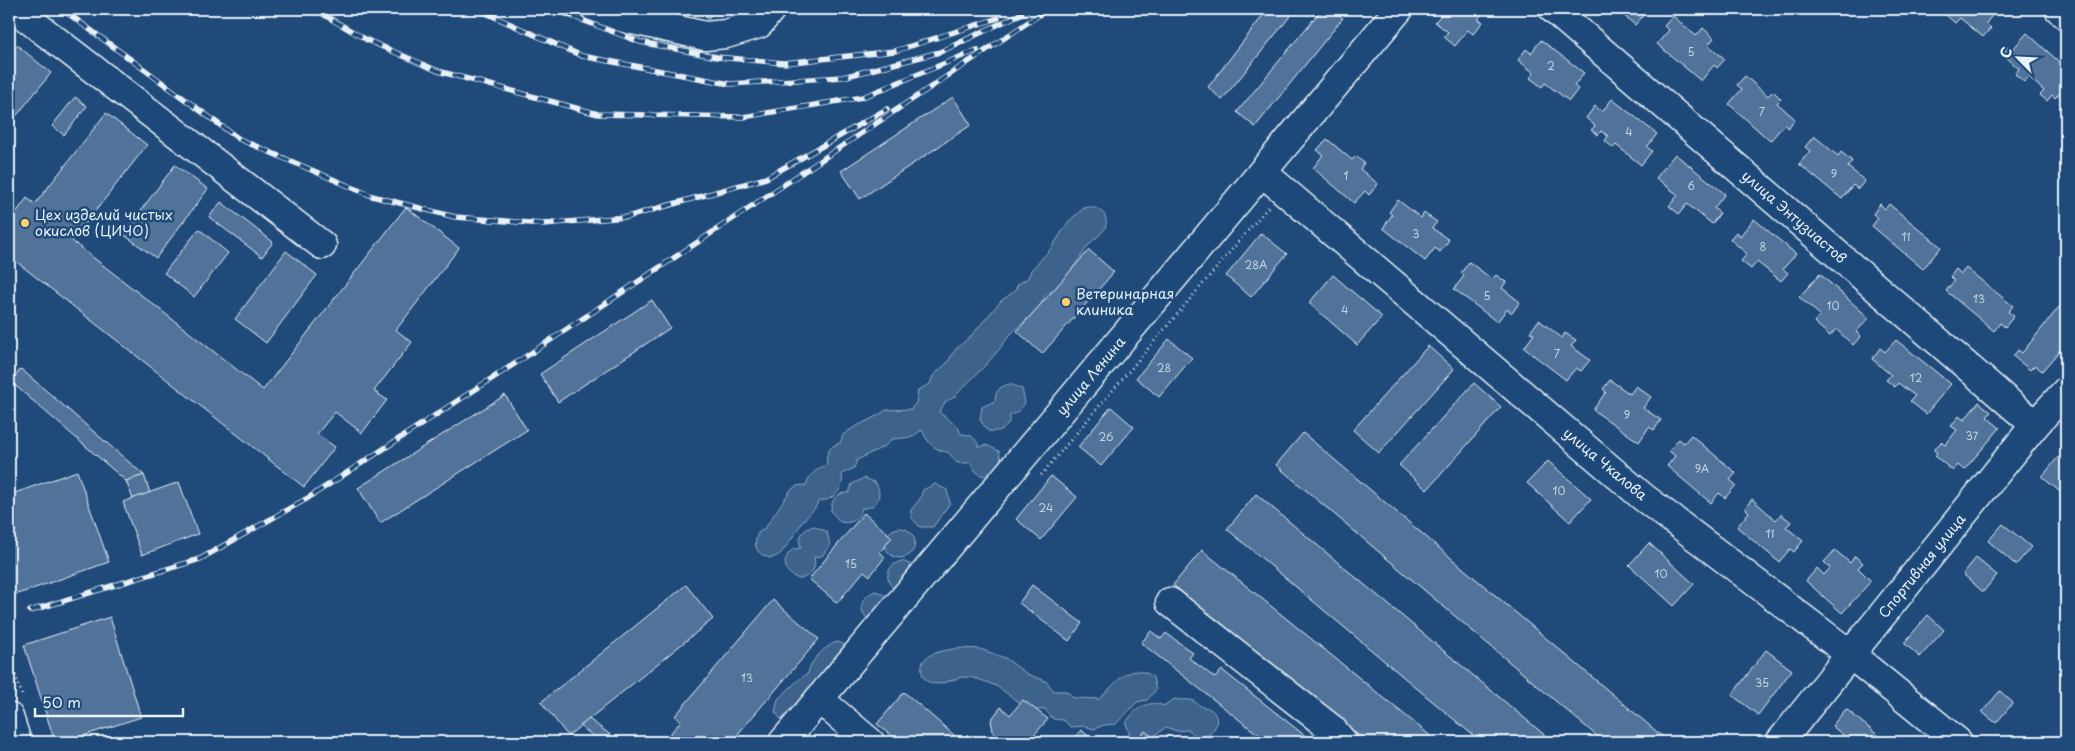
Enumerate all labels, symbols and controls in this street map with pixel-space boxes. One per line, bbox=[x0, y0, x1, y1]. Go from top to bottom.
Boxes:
north arrow bbox=[1992, 32, 2042, 82]
house number: 5 bbox=[1687, 43, 1695, 60]
text: С bbox=[1994, 43, 2017, 62]
house number: 2 bbox=[1547, 57, 1555, 74]
house number: 7 bbox=[1759, 103, 1765, 120]
house number: 4 bbox=[1625, 123, 1633, 140]
street label: улица Энтузиастов bbox=[1737, 165, 1851, 268]
house number: 9 bbox=[1831, 165, 1837, 182]
house number: 1 bbox=[1344, 167, 1349, 184]
house number: 6 bbox=[1687, 177, 1695, 194]
place label: Цех изделий чистых окислов (ЦИЧО) bbox=[35, 204, 173, 241]
marker: Цех изделий чистых окислов (ЦИЧО) bbox=[19, 217, 31, 229]
house number: 3 bbox=[1412, 225, 1420, 242]
house number: 11 bbox=[1901, 228, 1911, 245]
house number: 8 bbox=[1760, 238, 1767, 255]
house number: 28А bbox=[1244, 256, 1268, 273]
place label: Ветеринарная клиника bbox=[1076, 283, 1174, 320]
house number: 5 bbox=[1483, 287, 1491, 304]
house number: 13 bbox=[1973, 290, 1985, 307]
marker: Ветеринарная клиника bbox=[1060, 296, 1072, 308]
house number: 10 bbox=[1827, 297, 1839, 314]
house number: 4 bbox=[1341, 301, 1349, 318]
street label: улица Ленина bbox=[1051, 332, 1130, 420]
house number: 7 bbox=[1554, 345, 1560, 362]
house number: 28 bbox=[1157, 359, 1171, 376]
house number: 12 bbox=[1910, 369, 1923, 386]
house number: 9 bbox=[1624, 406, 1630, 423]
street label: улица Чкалова bbox=[1559, 422, 1652, 505]
house number: 37 bbox=[1966, 427, 1979, 444]
house number: 26 bbox=[1098, 428, 1114, 445]
house number: 9А bbox=[1695, 460, 1710, 477]
house number: 10 bbox=[1553, 482, 1565, 499]
house number: 24 bbox=[1039, 499, 1053, 516]
street label: Спортивная улица bbox=[1873, 509, 1970, 622]
house number: 11 bbox=[1765, 525, 1775, 542]
house number: 15 bbox=[845, 555, 857, 572]
house number: 10 bbox=[1655, 565, 1667, 582]
house number: 13 bbox=[741, 669, 753, 686]
house number: 35 bbox=[1755, 674, 1769, 691]
scale bar bbox=[35, 686, 182, 718]
text: 50 m bbox=[42, 690, 81, 713]

